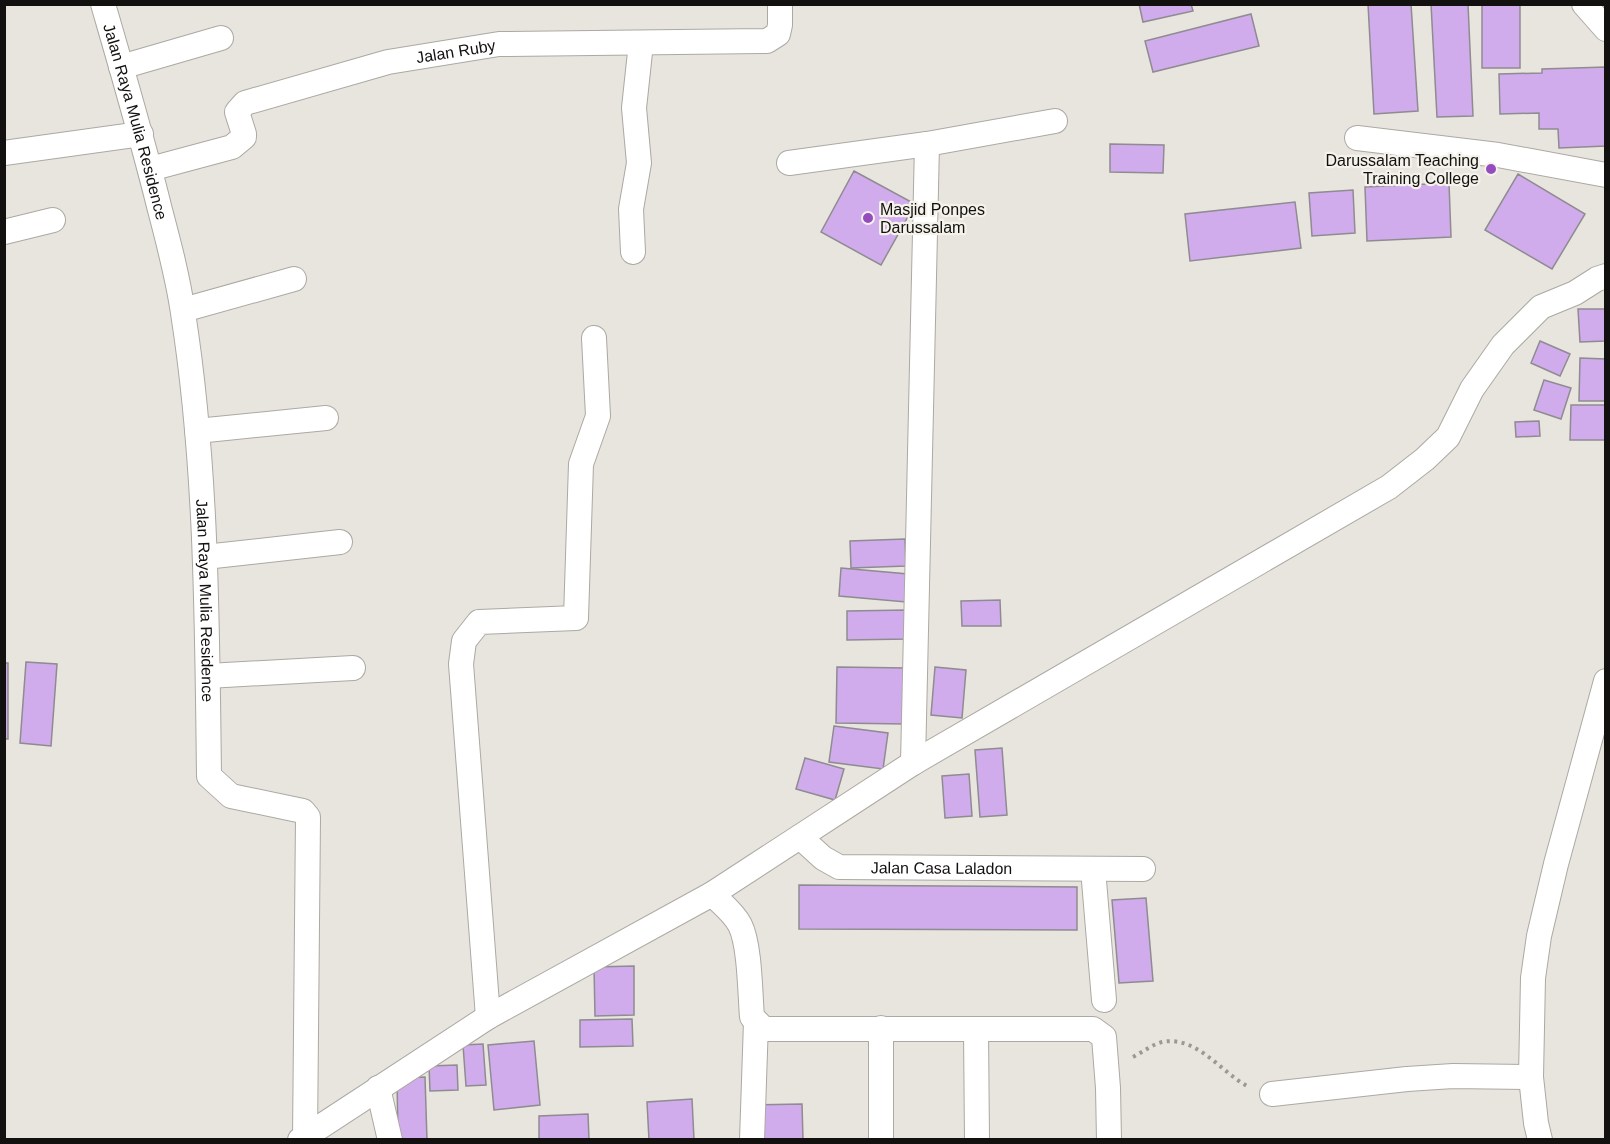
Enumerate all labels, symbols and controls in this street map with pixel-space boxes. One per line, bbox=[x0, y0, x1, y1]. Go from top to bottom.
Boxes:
street label: Jalan Raya Mulia Residence bbox=[100, 22, 170, 222]
street label: Jalan Ruby bbox=[415, 37, 497, 66]
place label: Darussalam Teaching Training College bbox=[1325, 152, 1479, 187]
marker: Darussalam Teaching Training College bbox=[1484, 162, 1498, 176]
place label: Masjid Ponpes Darussalam bbox=[880, 201, 985, 236]
marker: Masjid Ponpes Darussalam bbox=[861, 211, 875, 225]
street label: Jalan Raya Mulia Residence bbox=[193, 499, 216, 702]
street label: Jalan Casa Laladon bbox=[871, 859, 1012, 877]

